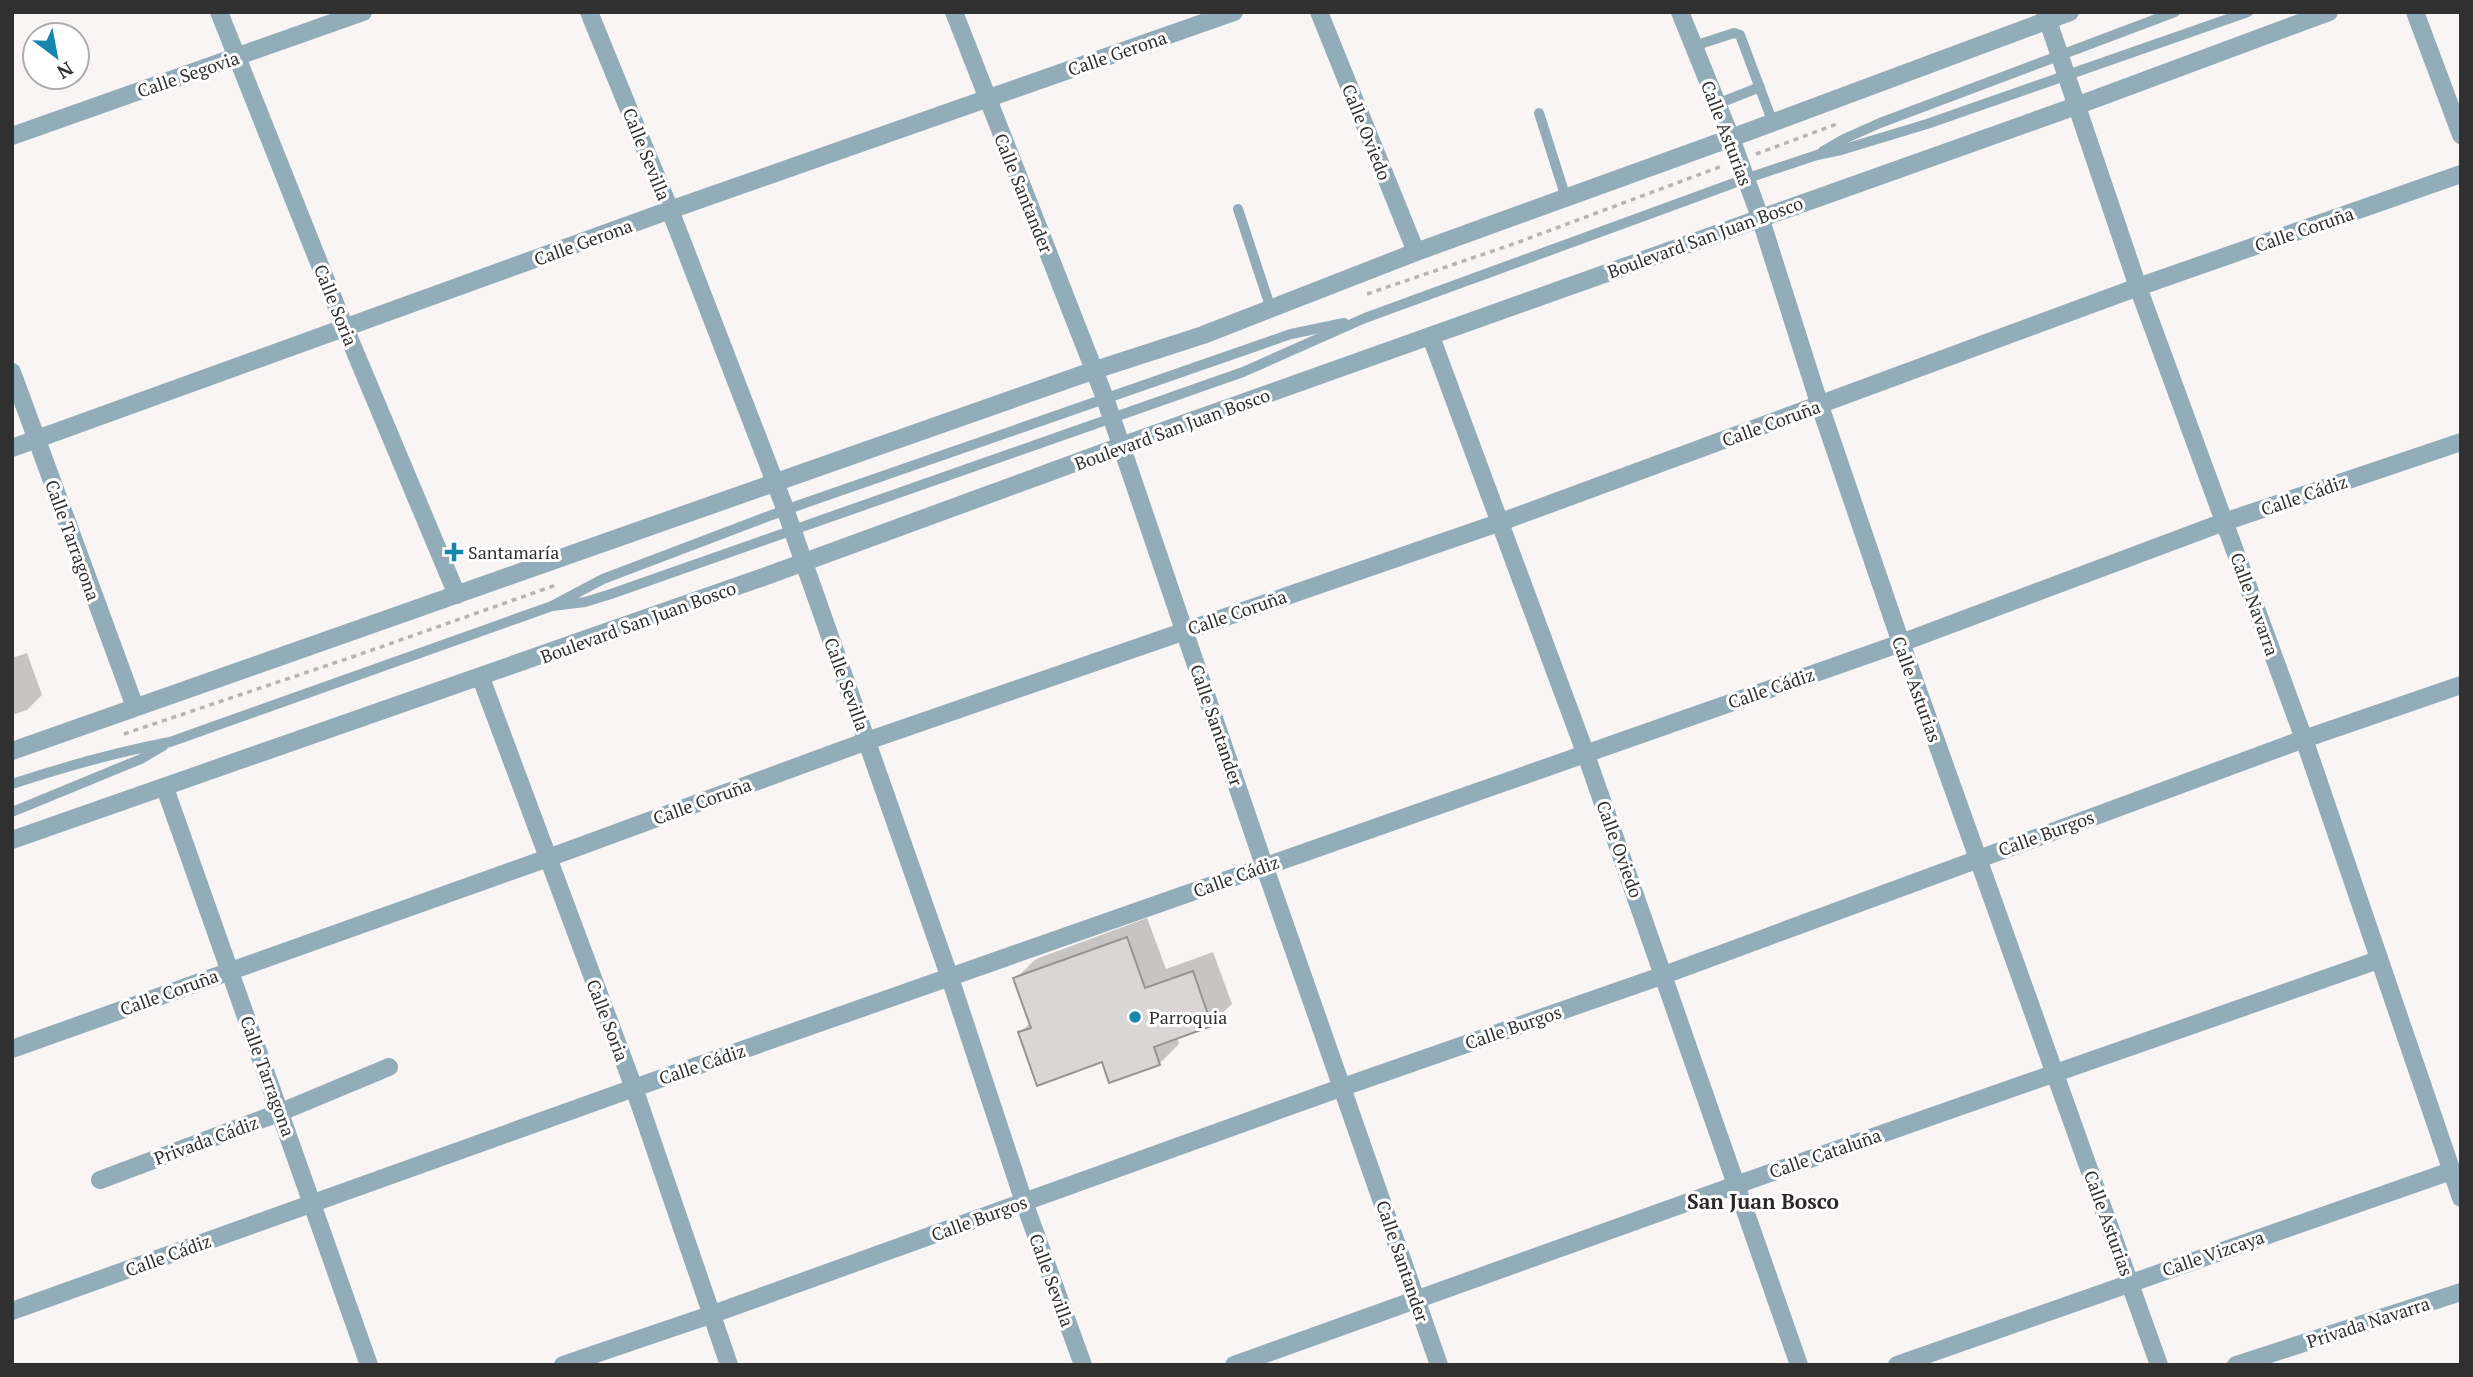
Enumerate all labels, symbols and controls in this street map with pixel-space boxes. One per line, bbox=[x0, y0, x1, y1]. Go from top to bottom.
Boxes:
north arrow bbox=[21, 21, 91, 91]
street label: Calle Gerona bbox=[1064, 25, 1170, 81]
street label: Calle Segovia bbox=[134, 45, 242, 103]
text: N bbox=[52, 56, 78, 86]
street label: Calle Asturias bbox=[1696, 77, 1758, 189]
street label: Calle Oviedo bbox=[1337, 80, 1397, 184]
street label: Calle Sevilla bbox=[618, 104, 676, 204]
street label: Calle Santander bbox=[989, 130, 1059, 256]
street label: Boulevard San Juan Bosco bbox=[1604, 190, 1806, 284]
street label: Calle Coruña bbox=[2251, 201, 2357, 257]
street label: Calle Gerona bbox=[530, 213, 636, 271]
street label: Calle Soria bbox=[309, 261, 363, 349]
street label: Boulevard San Juan Bosco bbox=[1071, 382, 1273, 476]
street label: Calle Coruña bbox=[1718, 394, 1824, 452]
street label: Calle Cádiz bbox=[2258, 469, 2350, 521]
street label: Calle Tarragona bbox=[40, 476, 106, 604]
place label: Santamaría bbox=[468, 540, 559, 564]
marker: Santamaría bbox=[446, 544, 462, 560]
street label: Calle Navarra bbox=[2225, 549, 2285, 659]
street label: Boulevard San Juan Bosco bbox=[537, 575, 739, 669]
street label: Calle Coruña bbox=[1184, 584, 1290, 640]
street label: Calle Asturias bbox=[1887, 633, 1947, 745]
street label: Calle Sevilla bbox=[819, 634, 875, 734]
street label: Calle Santander bbox=[1185, 661, 1249, 789]
street label: Calle Cádiz bbox=[1725, 662, 1817, 714]
street label: Calle Coruña bbox=[649, 772, 755, 830]
street label: Calle Oviedo bbox=[1591, 797, 1649, 901]
street label: Calle Burgos bbox=[1995, 805, 2097, 861]
street label: Calle Cádiz bbox=[1190, 849, 1282, 903]
street label: Calle Coruña bbox=[116, 963, 222, 1021]
street label: Calle Soria bbox=[581, 976, 635, 1064]
street label: Calle Burgos bbox=[1462, 999, 1564, 1055]
place label: Parroquia bbox=[1149, 1005, 1227, 1029]
marker: Parroquia bbox=[1127, 1009, 1143, 1025]
street label: Calle Tarragona bbox=[235, 1012, 301, 1140]
street label: Calle Cádiz bbox=[656, 1038, 748, 1090]
street label: Privada Cádiz bbox=[150, 1110, 262, 1170]
street label: Calle Cataluña bbox=[1766, 1123, 1884, 1183]
street label: Calle Asturias bbox=[2079, 1167, 2139, 1279]
district label: San Juan Bosco bbox=[1687, 1187, 1839, 1215]
street label: Calle Burgos bbox=[928, 1190, 1030, 1246]
street label: Calle Santander bbox=[1371, 1197, 1435, 1325]
street label: Calle Vizcaya bbox=[2159, 1224, 2267, 1282]
street label: Calle Cádiz bbox=[122, 1228, 214, 1282]
street label: Calle Sevilla bbox=[1024, 1230, 1080, 1330]
street label: Privada Navarra bbox=[2303, 1291, 2433, 1353]

